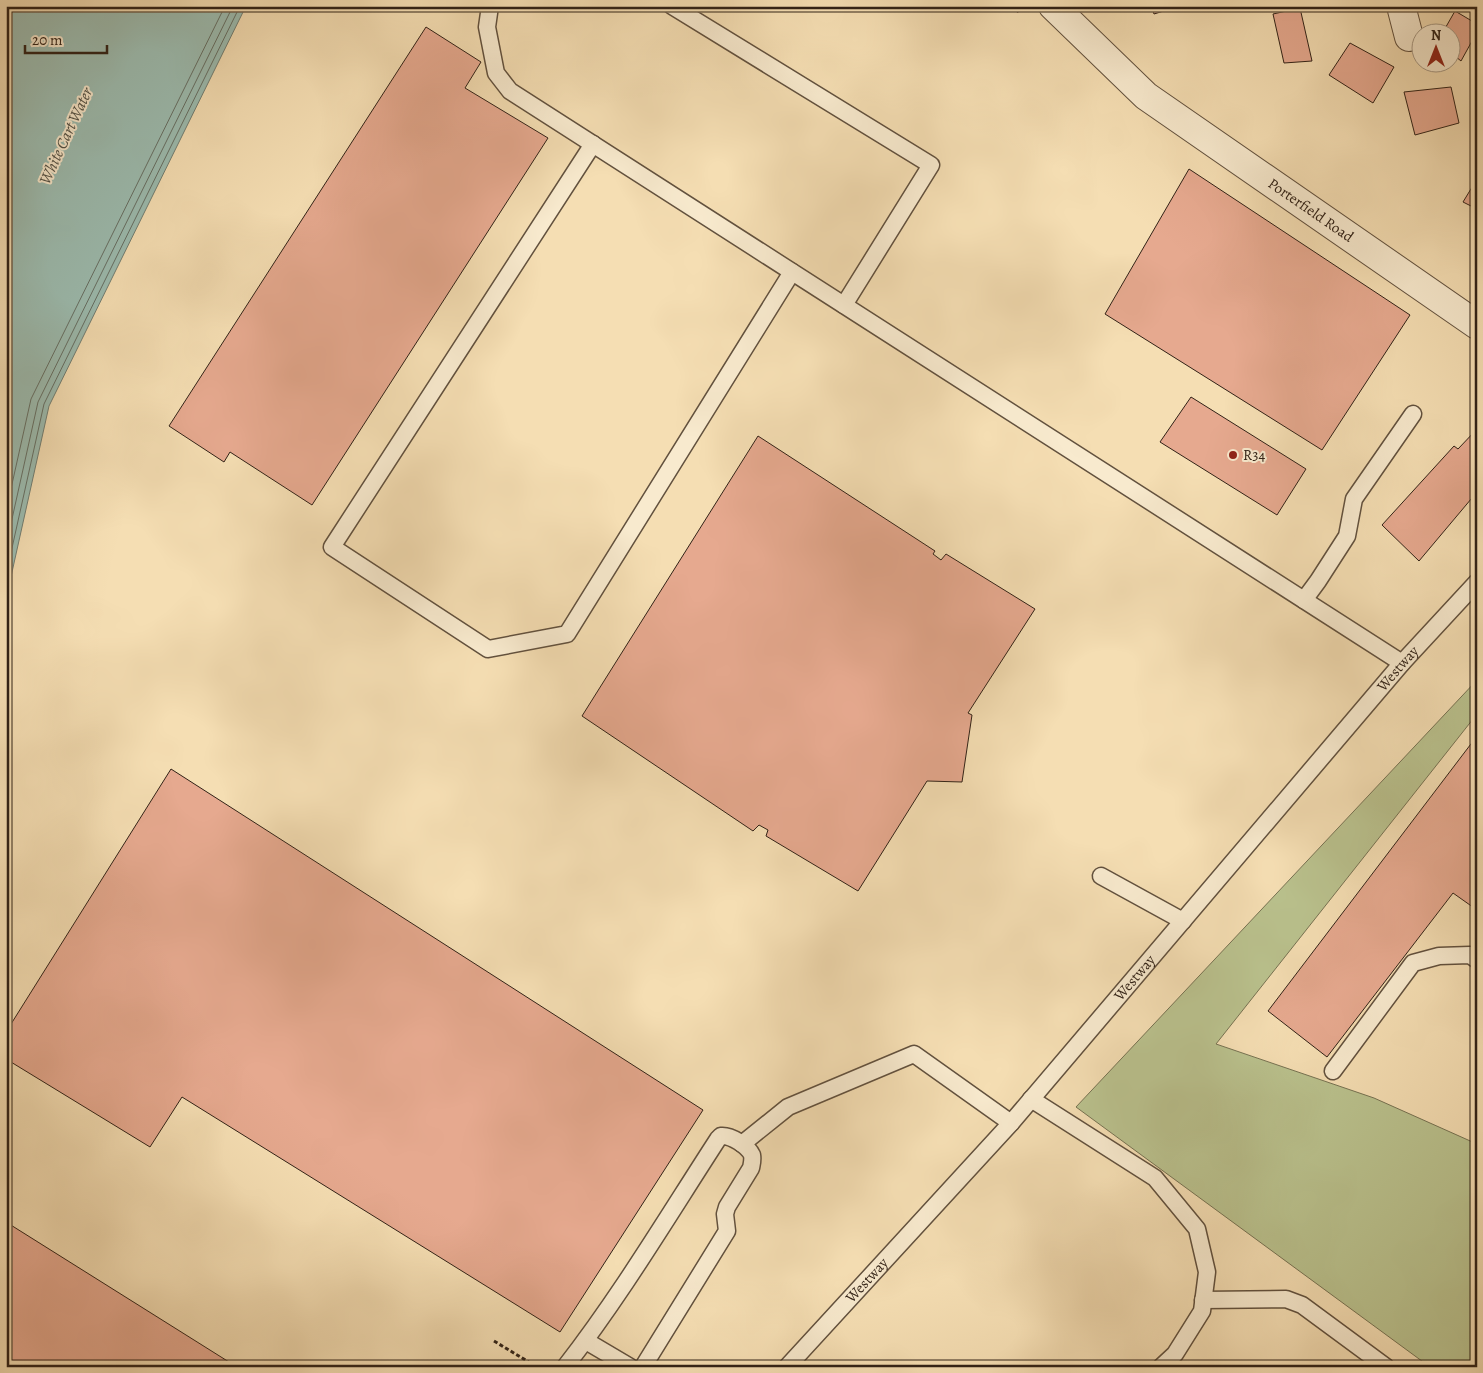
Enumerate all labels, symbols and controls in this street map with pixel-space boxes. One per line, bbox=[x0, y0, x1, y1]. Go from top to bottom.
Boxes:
scale bar bbox=[25, 22, 108, 54]
north arrow bbox=[1410, 22, 1460, 72]
text: N bbox=[1431, 26, 1441, 45]
text: 20 m bbox=[32, 30, 63, 50]
water label: White Cart Water bbox=[34, 84, 98, 188]
street label: Porterfield Road bbox=[1264, 174, 1358, 247]
place label: R34 bbox=[1243, 445, 1265, 465]
marker: R34 bbox=[1227, 449, 1239, 461]
street label: Westway bbox=[1372, 641, 1423, 696]
street label: Westway bbox=[1109, 950, 1160, 1006]
street label: Westway bbox=[840, 1253, 893, 1308]

